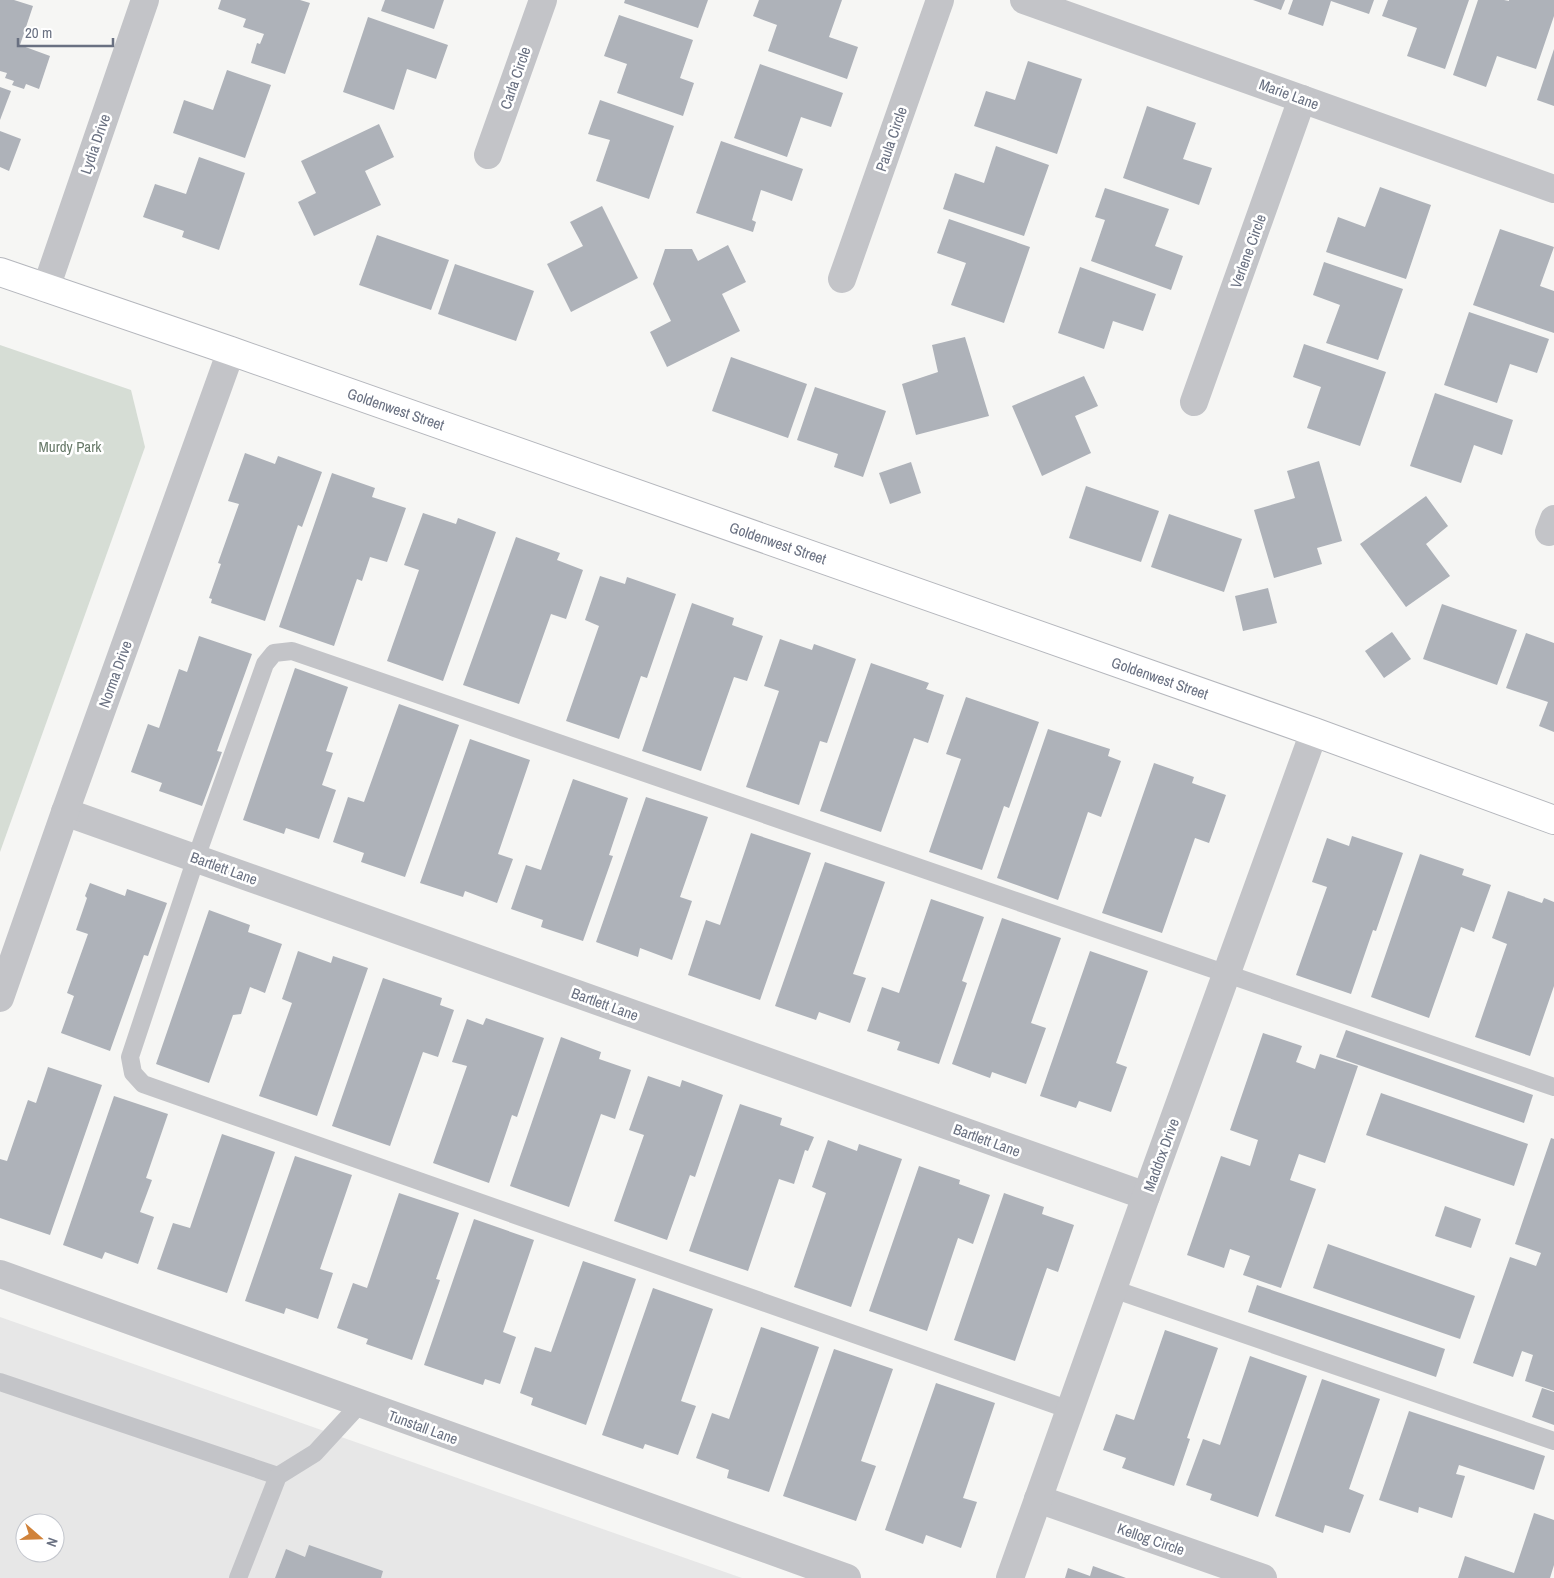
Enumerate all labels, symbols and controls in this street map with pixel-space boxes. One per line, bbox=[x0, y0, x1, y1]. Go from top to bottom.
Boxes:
scale bar bbox=[18, 15, 112, 47]
text: 20 m bbox=[25, 22, 52, 43]
street label: Carla Circle bbox=[495, 44, 536, 112]
street label: Marie Lane bbox=[1256, 73, 1322, 115]
street label: Paula Circle bbox=[870, 104, 912, 174]
street label: Lydia Drive bbox=[75, 111, 115, 177]
street label: Verlene Circle bbox=[1225, 211, 1271, 291]
street label: Goldenwest Street bbox=[345, 383, 448, 436]
park label: Murdy Park bbox=[39, 436, 102, 457]
street label: Goldenwest Street bbox=[727, 517, 830, 570]
street label: Norma Drive bbox=[93, 638, 137, 710]
street label: Goldenwest Street bbox=[1109, 652, 1212, 705]
street label: Bartlett Lane bbox=[188, 846, 261, 890]
street label: Bartlett Lane bbox=[569, 982, 642, 1026]
street label: Maddox Drive bbox=[1138, 1115, 1184, 1195]
street label: Bartlett Lane bbox=[951, 1118, 1024, 1162]
street label: Tunstall Lane bbox=[385, 1405, 461, 1449]
north arrow bbox=[15, 1513, 65, 1563]
street label: Kellog Circle bbox=[1115, 1518, 1188, 1560]
text: N bbox=[42, 1535, 62, 1549]

